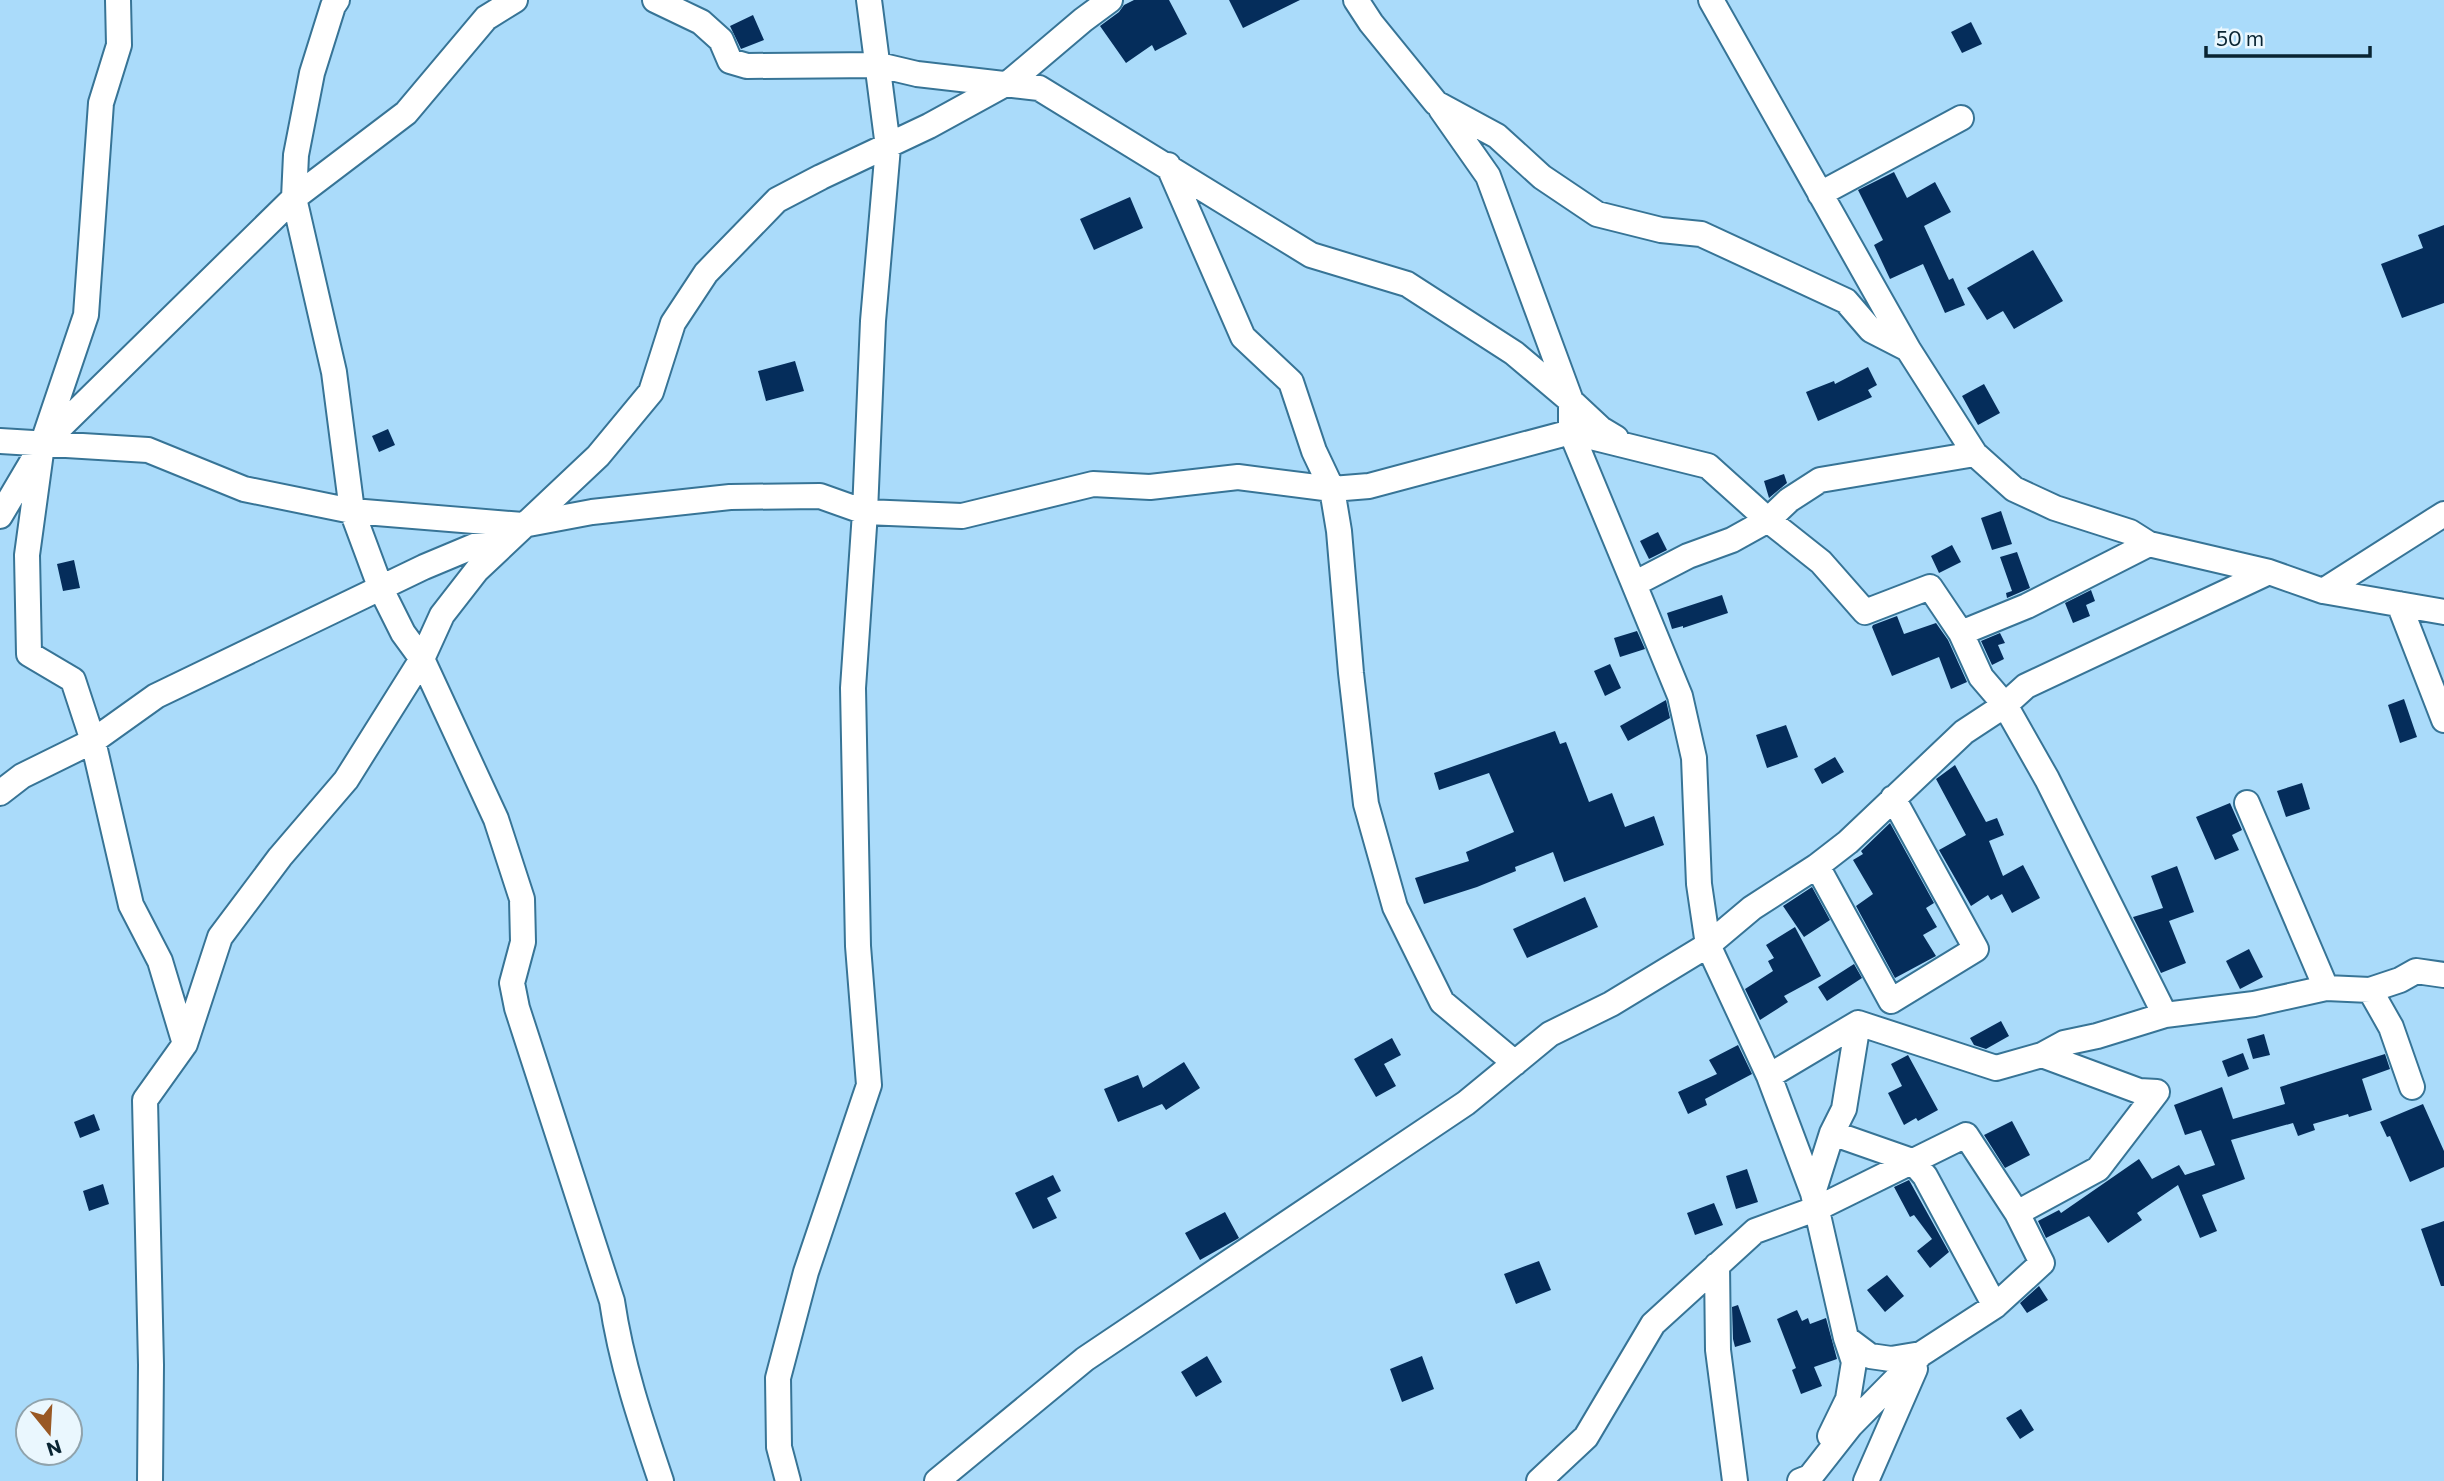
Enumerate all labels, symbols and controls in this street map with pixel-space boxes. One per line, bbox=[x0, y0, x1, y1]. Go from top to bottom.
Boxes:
scale bar bbox=[2206, 14, 2370, 58]
text: 50 m bbox=[2216, 25, 2264, 50]
north arrow bbox=[14, 1397, 84, 1467]
text: N bbox=[44, 1436, 65, 1462]

